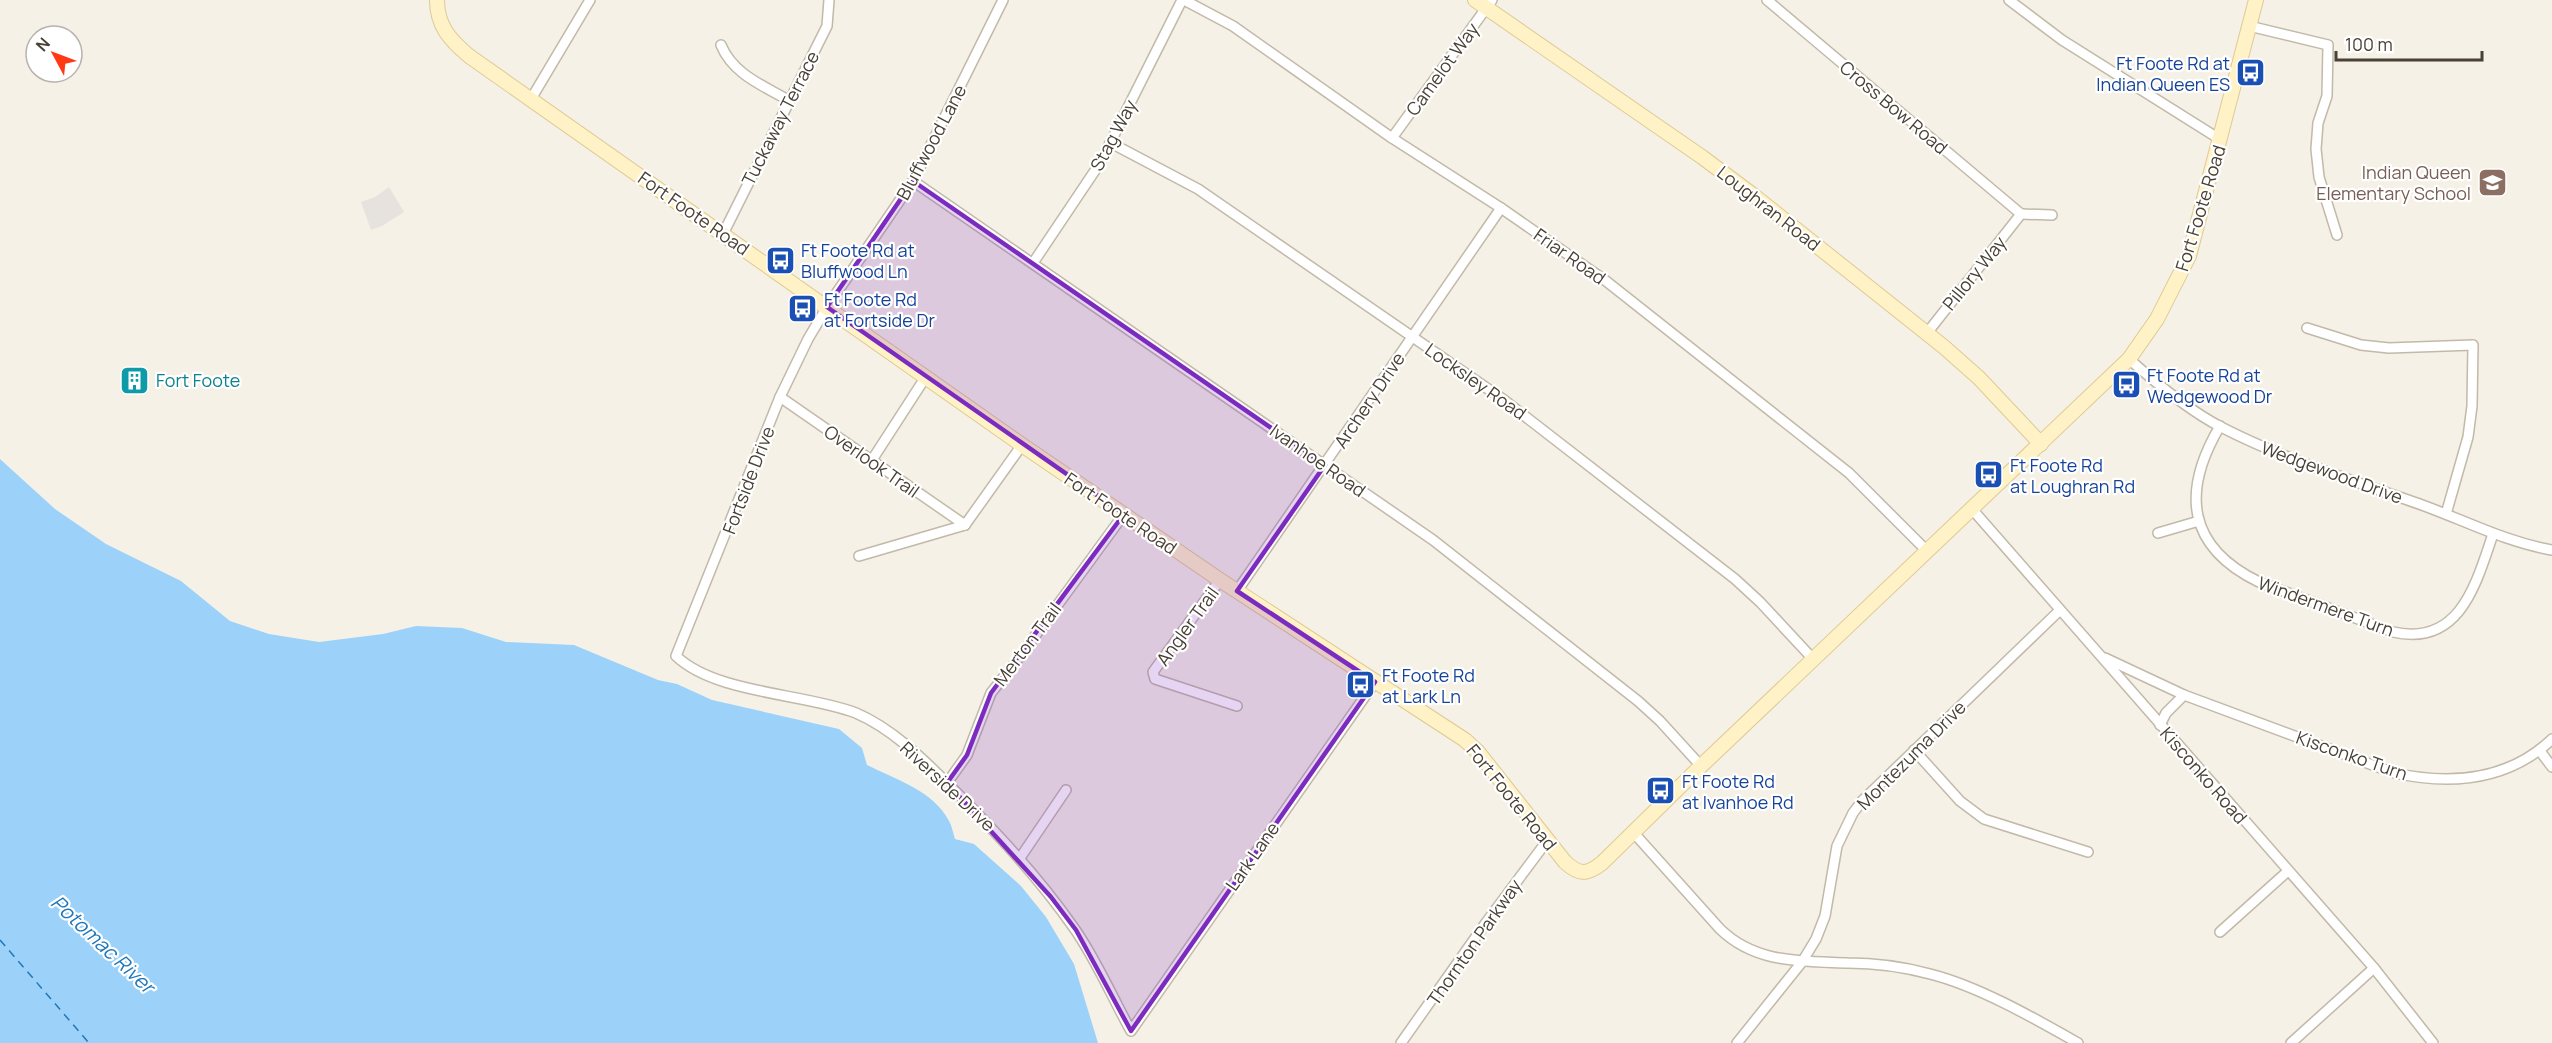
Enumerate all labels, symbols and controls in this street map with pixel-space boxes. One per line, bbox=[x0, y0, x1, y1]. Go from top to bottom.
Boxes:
street label: Camelot Way bbox=[1400, 17, 1484, 120]
north arrow bbox=[24, 24, 84, 84]
scale bar bbox=[2336, 24, 2482, 62]
text: 100 m bbox=[2345, 32, 2393, 56]
text: N bbox=[31, 33, 55, 56]
street label: Tuckaway Terrace bbox=[736, 47, 824, 189]
place label: Ft Foote Rd at Indian Queen ES bbox=[2096, 51, 2230, 96]
street label: Cross Bow Road bbox=[1835, 55, 1953, 159]
bus stop icon: Ft Foote Rd at Indian Queen ES bbox=[2235, 57, 2267, 89]
street label: Bluffwood Lane bbox=[891, 80, 971, 204]
street label: Stag Way bbox=[1084, 95, 1142, 175]
street label: Fort Foote Road bbox=[2169, 142, 2231, 274]
street label: Loughran Road bbox=[1712, 160, 1826, 256]
place label: Indian Queen Elementary School bbox=[2316, 160, 2471, 205]
street label: Fort Foote Road bbox=[634, 166, 754, 260]
school or university icon: Indian Queen Elementary School bbox=[2476, 166, 2508, 198]
street label: Friar Road bbox=[1529, 223, 1611, 289]
street label: Pillory Way bbox=[1937, 231, 2012, 315]
place label: Ft Foote Rd at Bluffwood Ln bbox=[801, 238, 915, 283]
bus stop icon: Ft Foote Rd at Bluffwood Ln bbox=[764, 244, 796, 276]
place label: Ft Foote Rd at Fortside Dr bbox=[824, 287, 935, 332]
bus stop icon: Ft Foote Rd at Fortside Dr bbox=[787, 293, 819, 325]
street label: Locksley Road bbox=[1421, 337, 1531, 425]
street label: Archery Drive bbox=[1328, 348, 1410, 452]
place label: Ft Foote Rd at Wedgewood Dr bbox=[2147, 363, 2273, 408]
building icon: Fort Foote bbox=[119, 364, 151, 396]
place label: Fort Foote bbox=[156, 368, 240, 392]
bus stop icon: Ft Foote Rd at Wedgewood Dr bbox=[2110, 369, 2142, 401]
street label: Ivanhoe Road bbox=[1265, 418, 1371, 502]
street label: Overlook Trail bbox=[820, 419, 924, 503]
street label: Fortside Drive bbox=[716, 423, 780, 537]
street label: Wedgewood Drive bbox=[2258, 435, 2406, 509]
place label: Ft Foote Rd at Loughran Rd bbox=[2010, 453, 2135, 498]
bus stop icon: Ft Foote Rd at Loughran Rd bbox=[1973, 459, 2005, 491]
street label: Fort Foote Road bbox=[1060, 467, 1182, 559]
street label: Windermere Turn bbox=[2255, 570, 2397, 642]
street label: Angler Trail bbox=[1150, 582, 1224, 670]
street label: Merton Trail bbox=[988, 598, 1066, 690]
place label: Ft Foote Rd at Lark Ln bbox=[1382, 663, 1475, 708]
bus stop icon: Ft Foote Rd at Lark Ln bbox=[1345, 669, 1377, 701]
street label: Montezuma Drive bbox=[1851, 695, 1971, 815]
street label: Kisconko Road bbox=[2155, 721, 2253, 829]
street label: Kisconko Turn bbox=[2293, 725, 2411, 785]
street label: Riverside Drive bbox=[895, 736, 1001, 836]
street label: Fort Foote Road bbox=[1462, 739, 1562, 855]
place label: Ft Foote Rd at Ivanhoe Rd bbox=[1682, 769, 1794, 814]
bus stop icon: Ft Foote Rd at Ivanhoe Rd bbox=[1645, 775, 1677, 807]
street label: Lark Lane bbox=[1220, 817, 1284, 895]
street label: Thornton Parkway bbox=[1421, 874, 1527, 1010]
water label: Potomac River bbox=[45, 889, 163, 1001]

